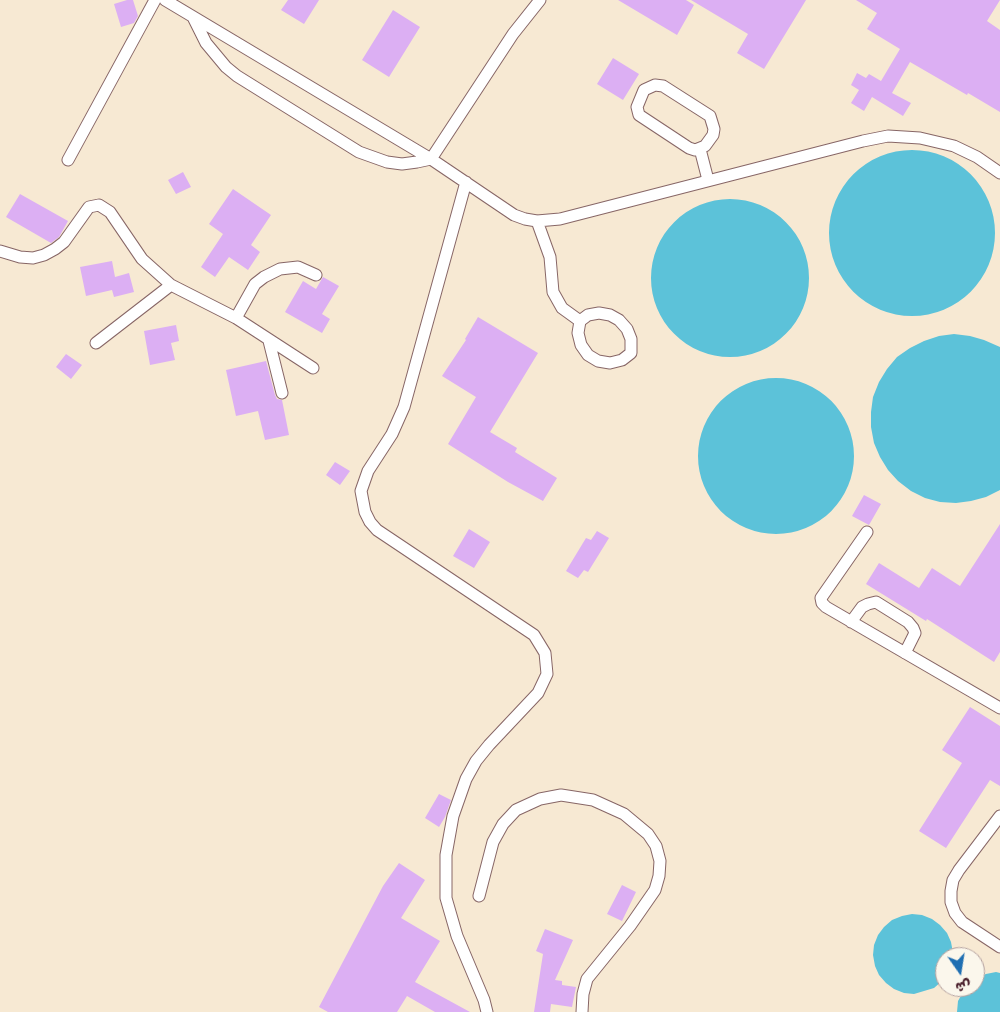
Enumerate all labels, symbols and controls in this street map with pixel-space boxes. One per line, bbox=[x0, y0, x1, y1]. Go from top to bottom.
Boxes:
north arrow bbox=[935, 947, 985, 997]
text: ش bbox=[953, 974, 973, 997]

